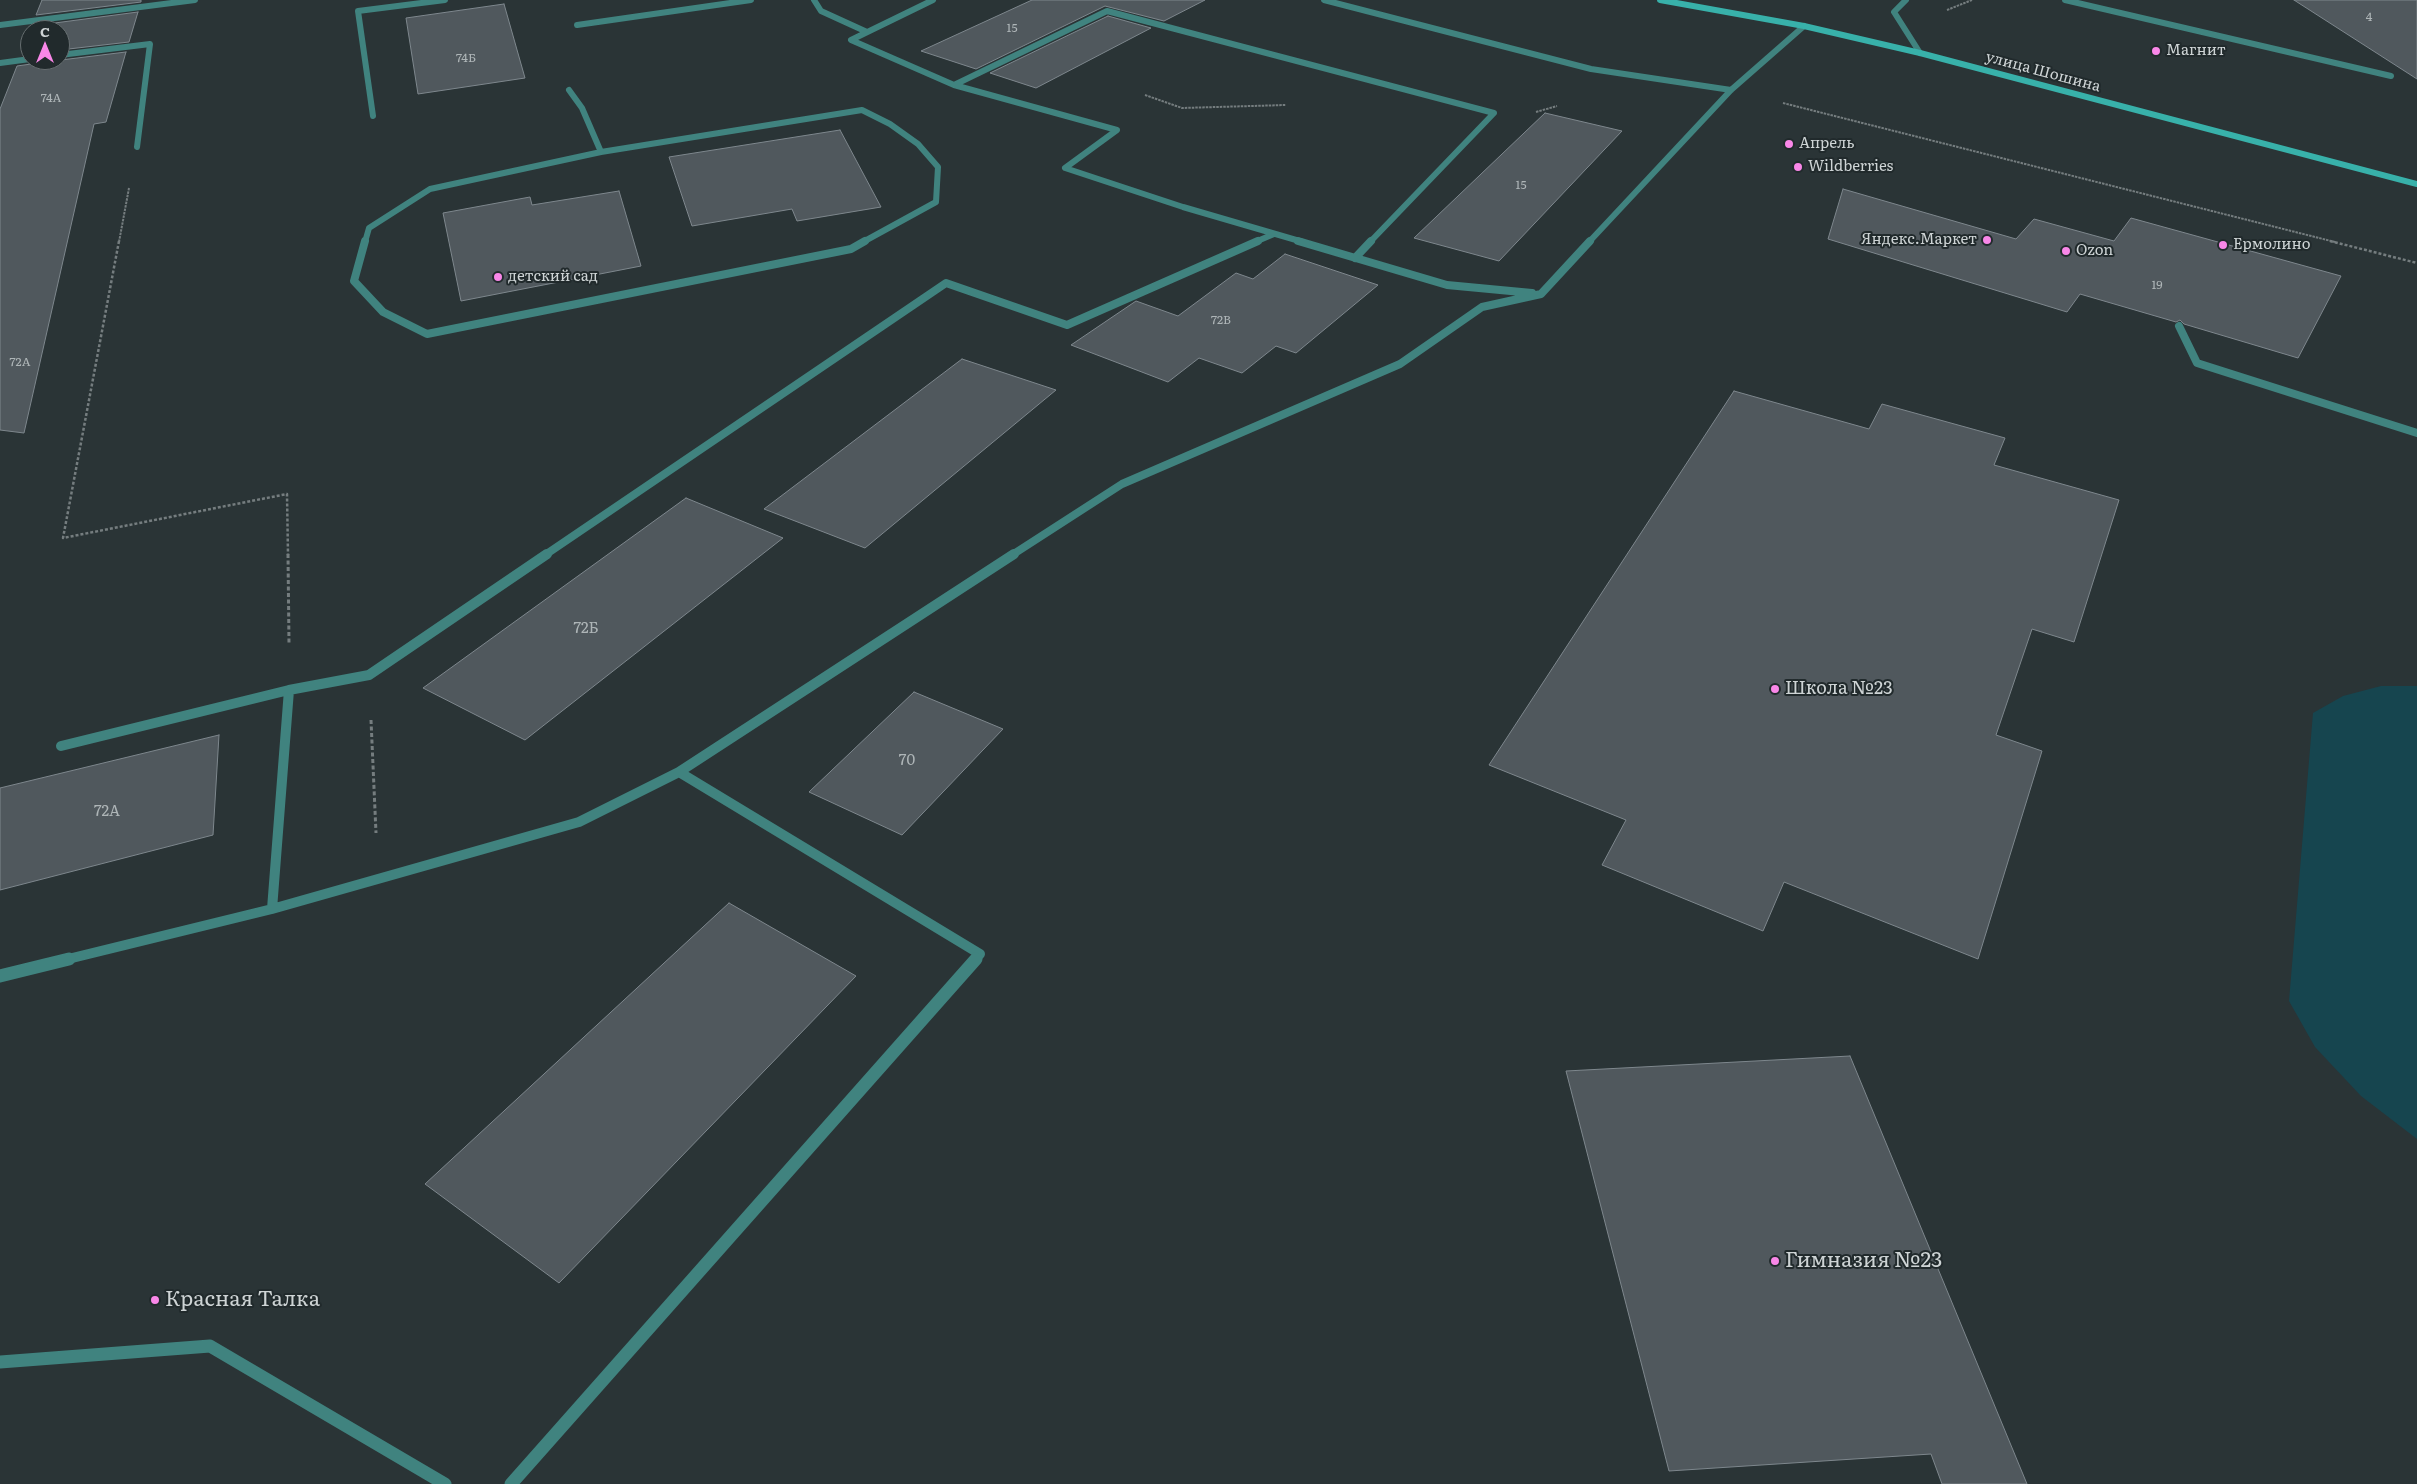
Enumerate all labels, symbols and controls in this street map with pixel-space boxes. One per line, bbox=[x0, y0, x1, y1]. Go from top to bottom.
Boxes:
house number: 4 bbox=[2366, 10, 2372, 24]
north arrow bbox=[20, 20, 70, 70]
text: С bbox=[40, 21, 50, 41]
house number: 15 bbox=[1007, 21, 1017, 35]
place label: Магнит bbox=[2166, 42, 2226, 60]
marker: Магнит bbox=[2150, 45, 2162, 57]
street label: улица Шошина bbox=[1984, 48, 2102, 96]
house number: 74Б bbox=[456, 51, 476, 65]
house number: 74А bbox=[41, 91, 61, 105]
place label: Апрель bbox=[1799, 135, 1855, 153]
marker: Апрель bbox=[1783, 138, 1795, 150]
place label: Wildberries bbox=[1808, 158, 1893, 176]
marker: Wildberries bbox=[1792, 161, 1804, 173]
house number: 15 bbox=[1516, 178, 1526, 192]
place label: Яндекс.Маркет bbox=[1861, 231, 1977, 249]
marker: Яндекс.Маркет bbox=[1981, 234, 1993, 246]
place label: Ермолино bbox=[2233, 236, 2311, 254]
marker: Ермолино bbox=[2217, 239, 2229, 251]
place label: Ozon bbox=[2076, 242, 2113, 260]
marker: Ozon bbox=[2060, 245, 2072, 257]
place label: детский сад bbox=[508, 268, 598, 286]
marker: детский сад bbox=[492, 271, 504, 283]
house number: 19 bbox=[2151, 278, 2163, 292]
house number: 72В bbox=[1211, 313, 1231, 327]
house number: 72А bbox=[10, 355, 30, 369]
house number: 72Б bbox=[573, 620, 599, 638]
place label: Школа №23 bbox=[1785, 678, 1893, 700]
marker: Школа №23 bbox=[1769, 683, 1781, 695]
house number: 70 bbox=[899, 752, 915, 770]
house number: 72А bbox=[94, 803, 120, 821]
place label: Гимназия №23 bbox=[1785, 1248, 1942, 1274]
marker: Гимназия №23 bbox=[1769, 1255, 1781, 1267]
place label: Красная Талка bbox=[165, 1287, 320, 1313]
marker: Красная Талка bbox=[149, 1294, 161, 1306]

